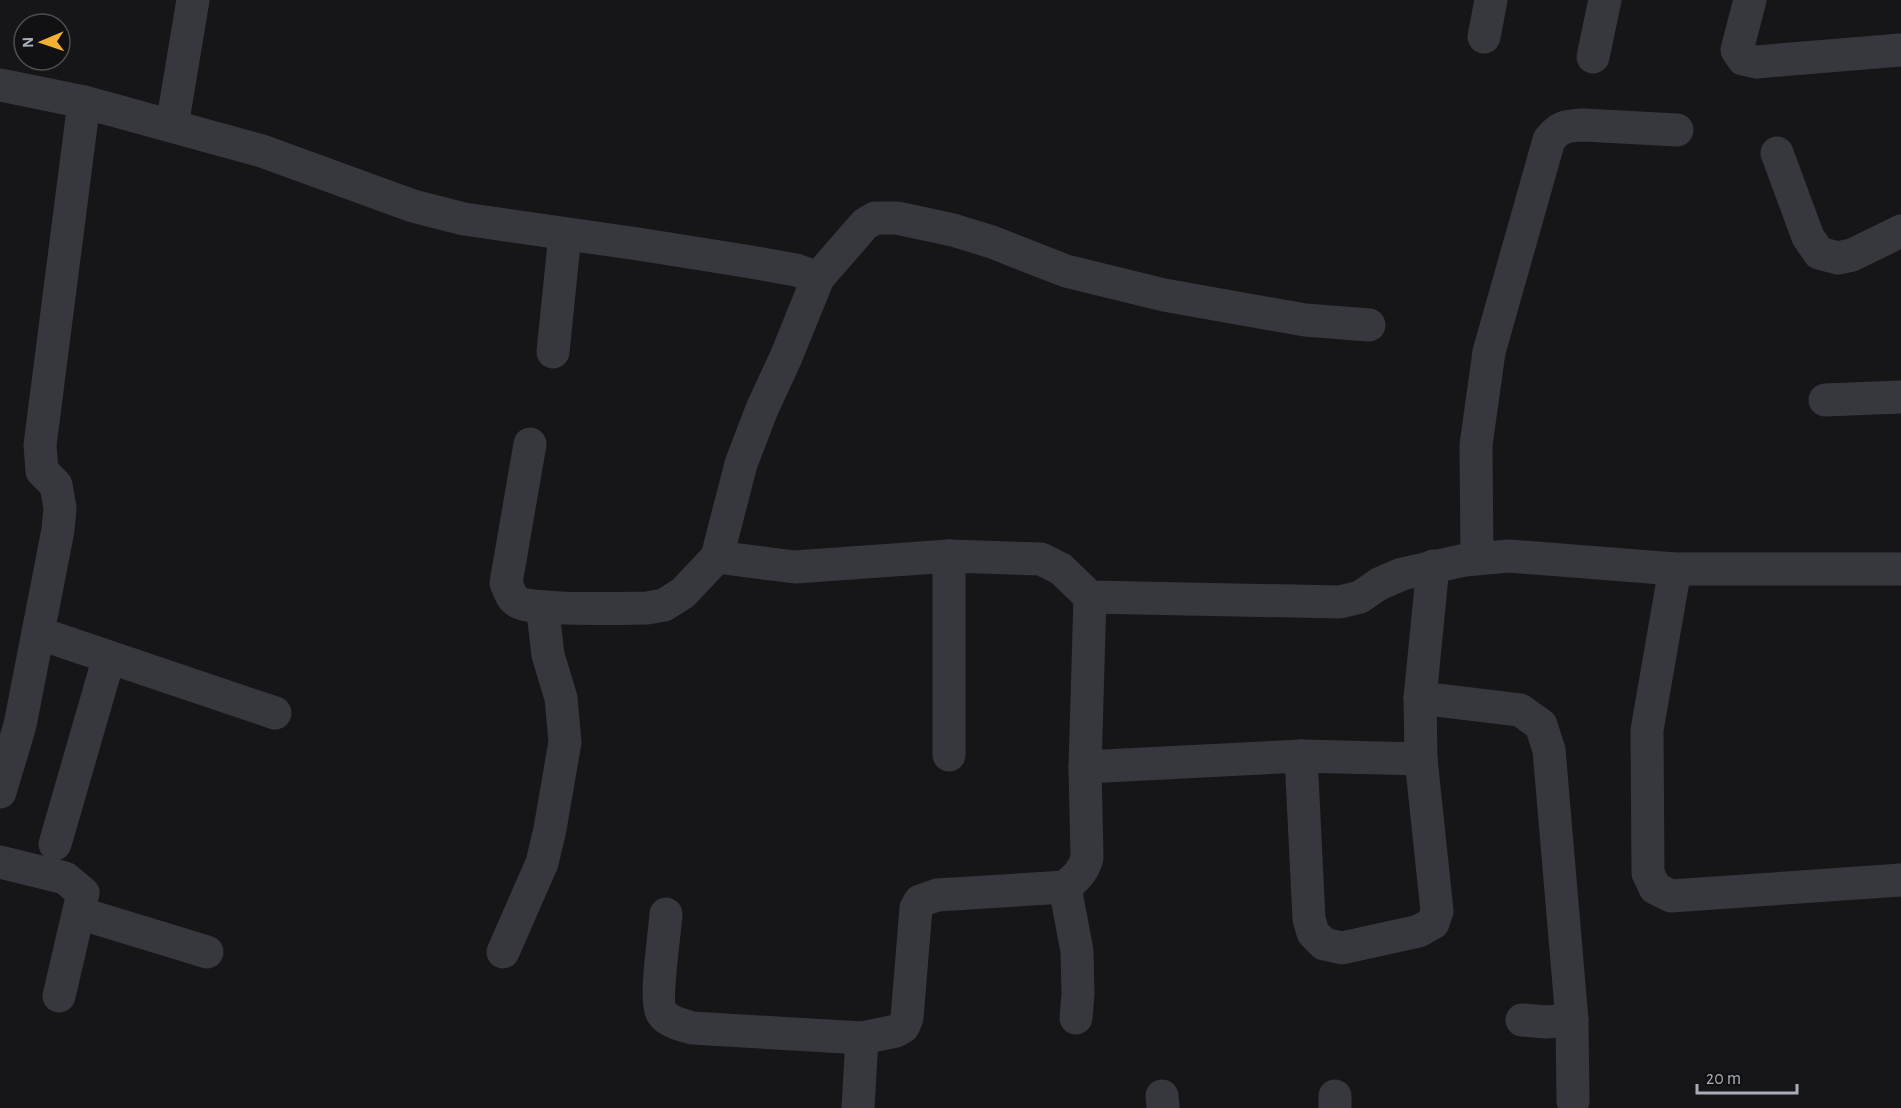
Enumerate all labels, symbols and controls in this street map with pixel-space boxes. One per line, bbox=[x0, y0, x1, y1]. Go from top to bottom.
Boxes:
north arrow bbox=[12, 12, 72, 72]
text: N bbox=[20, 37, 36, 48]
scale bar bbox=[1697, 1057, 1798, 1095]
text: 20 m bbox=[1706, 1070, 1741, 1088]

